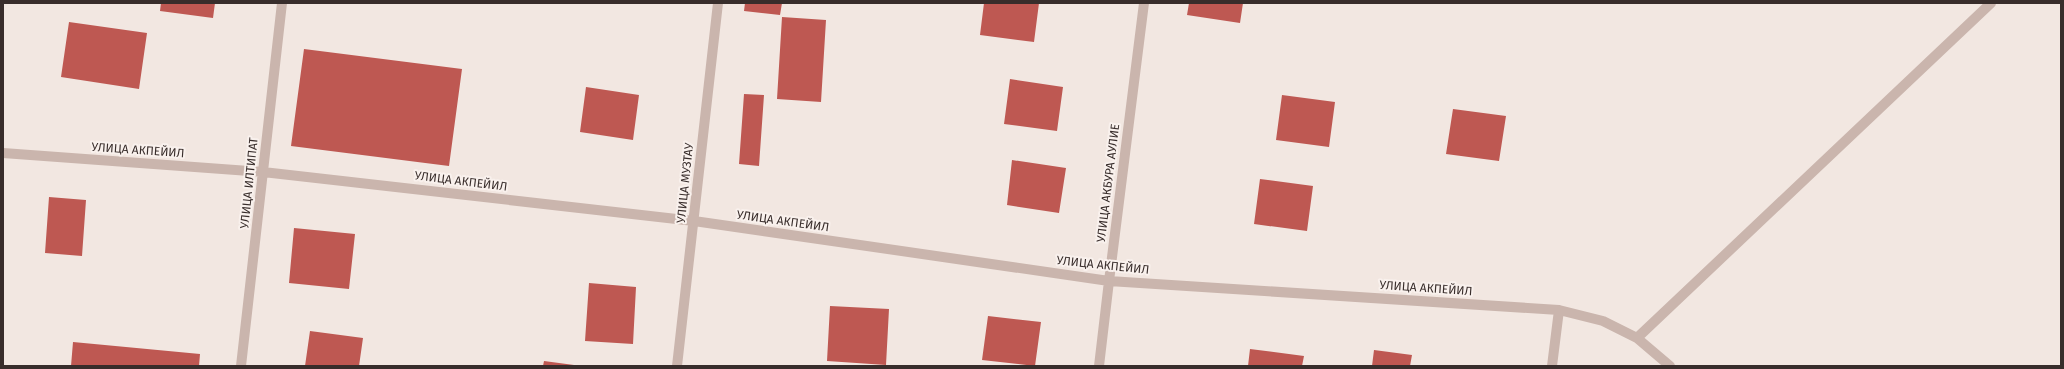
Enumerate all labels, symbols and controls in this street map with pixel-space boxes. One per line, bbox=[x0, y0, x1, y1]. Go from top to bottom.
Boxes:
street label: УЛИЦА АКБУРА АУЛИЕ bbox=[1094, 123, 1122, 243]
street label: УЛИЦА ИЛТИПАТ bbox=[237, 136, 261, 229]
street label: УЛИЦА АКПЕЙИЛ bbox=[91, 139, 185, 160]
street label: УЛИЦА МУЗТАУ bbox=[674, 142, 696, 224]
street label: УЛИЦА АКПЕЙИЛ bbox=[414, 167, 508, 194]
street label: УЛИЦА АКПЕЙИЛ bbox=[736, 207, 830, 234]
street label: УЛИЦА АКПЕЙИЛ bbox=[1056, 252, 1150, 277]
street label: УЛИЦА АКПЕЙИЛ bbox=[1379, 277, 1473, 298]

